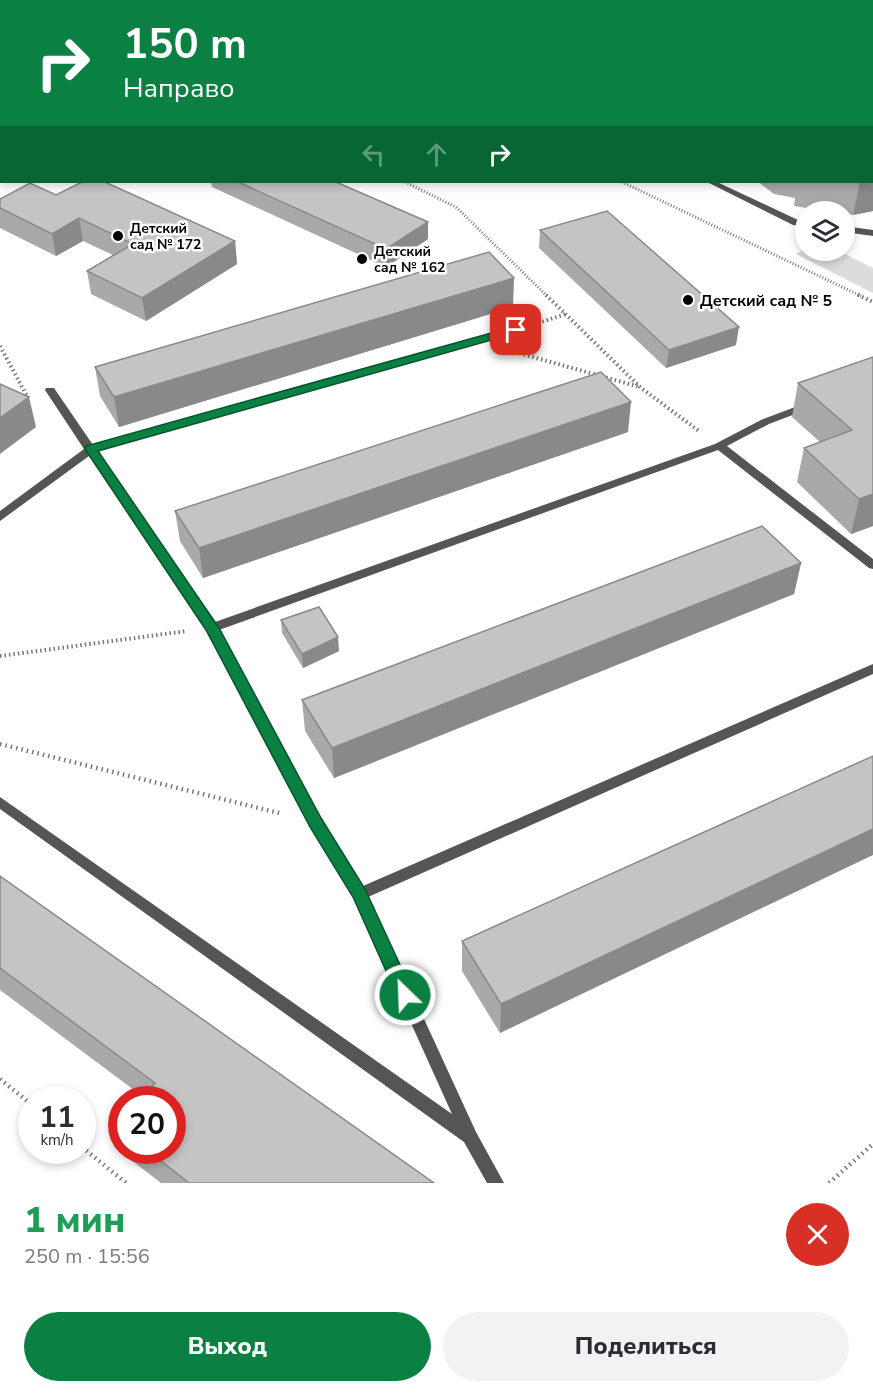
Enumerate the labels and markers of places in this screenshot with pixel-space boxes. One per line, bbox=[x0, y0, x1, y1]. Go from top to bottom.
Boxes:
place label: Детский сад № 172 bbox=[130, 219, 202, 254]
marker: Детский сад № 172 bbox=[111, 229, 125, 243]
place label: Детский сад № 162 bbox=[374, 242, 446, 277]
marker: Детский сад № 162 bbox=[355, 252, 369, 266]
place label: Детский сад № 5 bbox=[700, 290, 832, 312]
marker: Детский сад № 5 bbox=[681, 293, 695, 307]
pin bbox=[490, 304, 541, 355]

